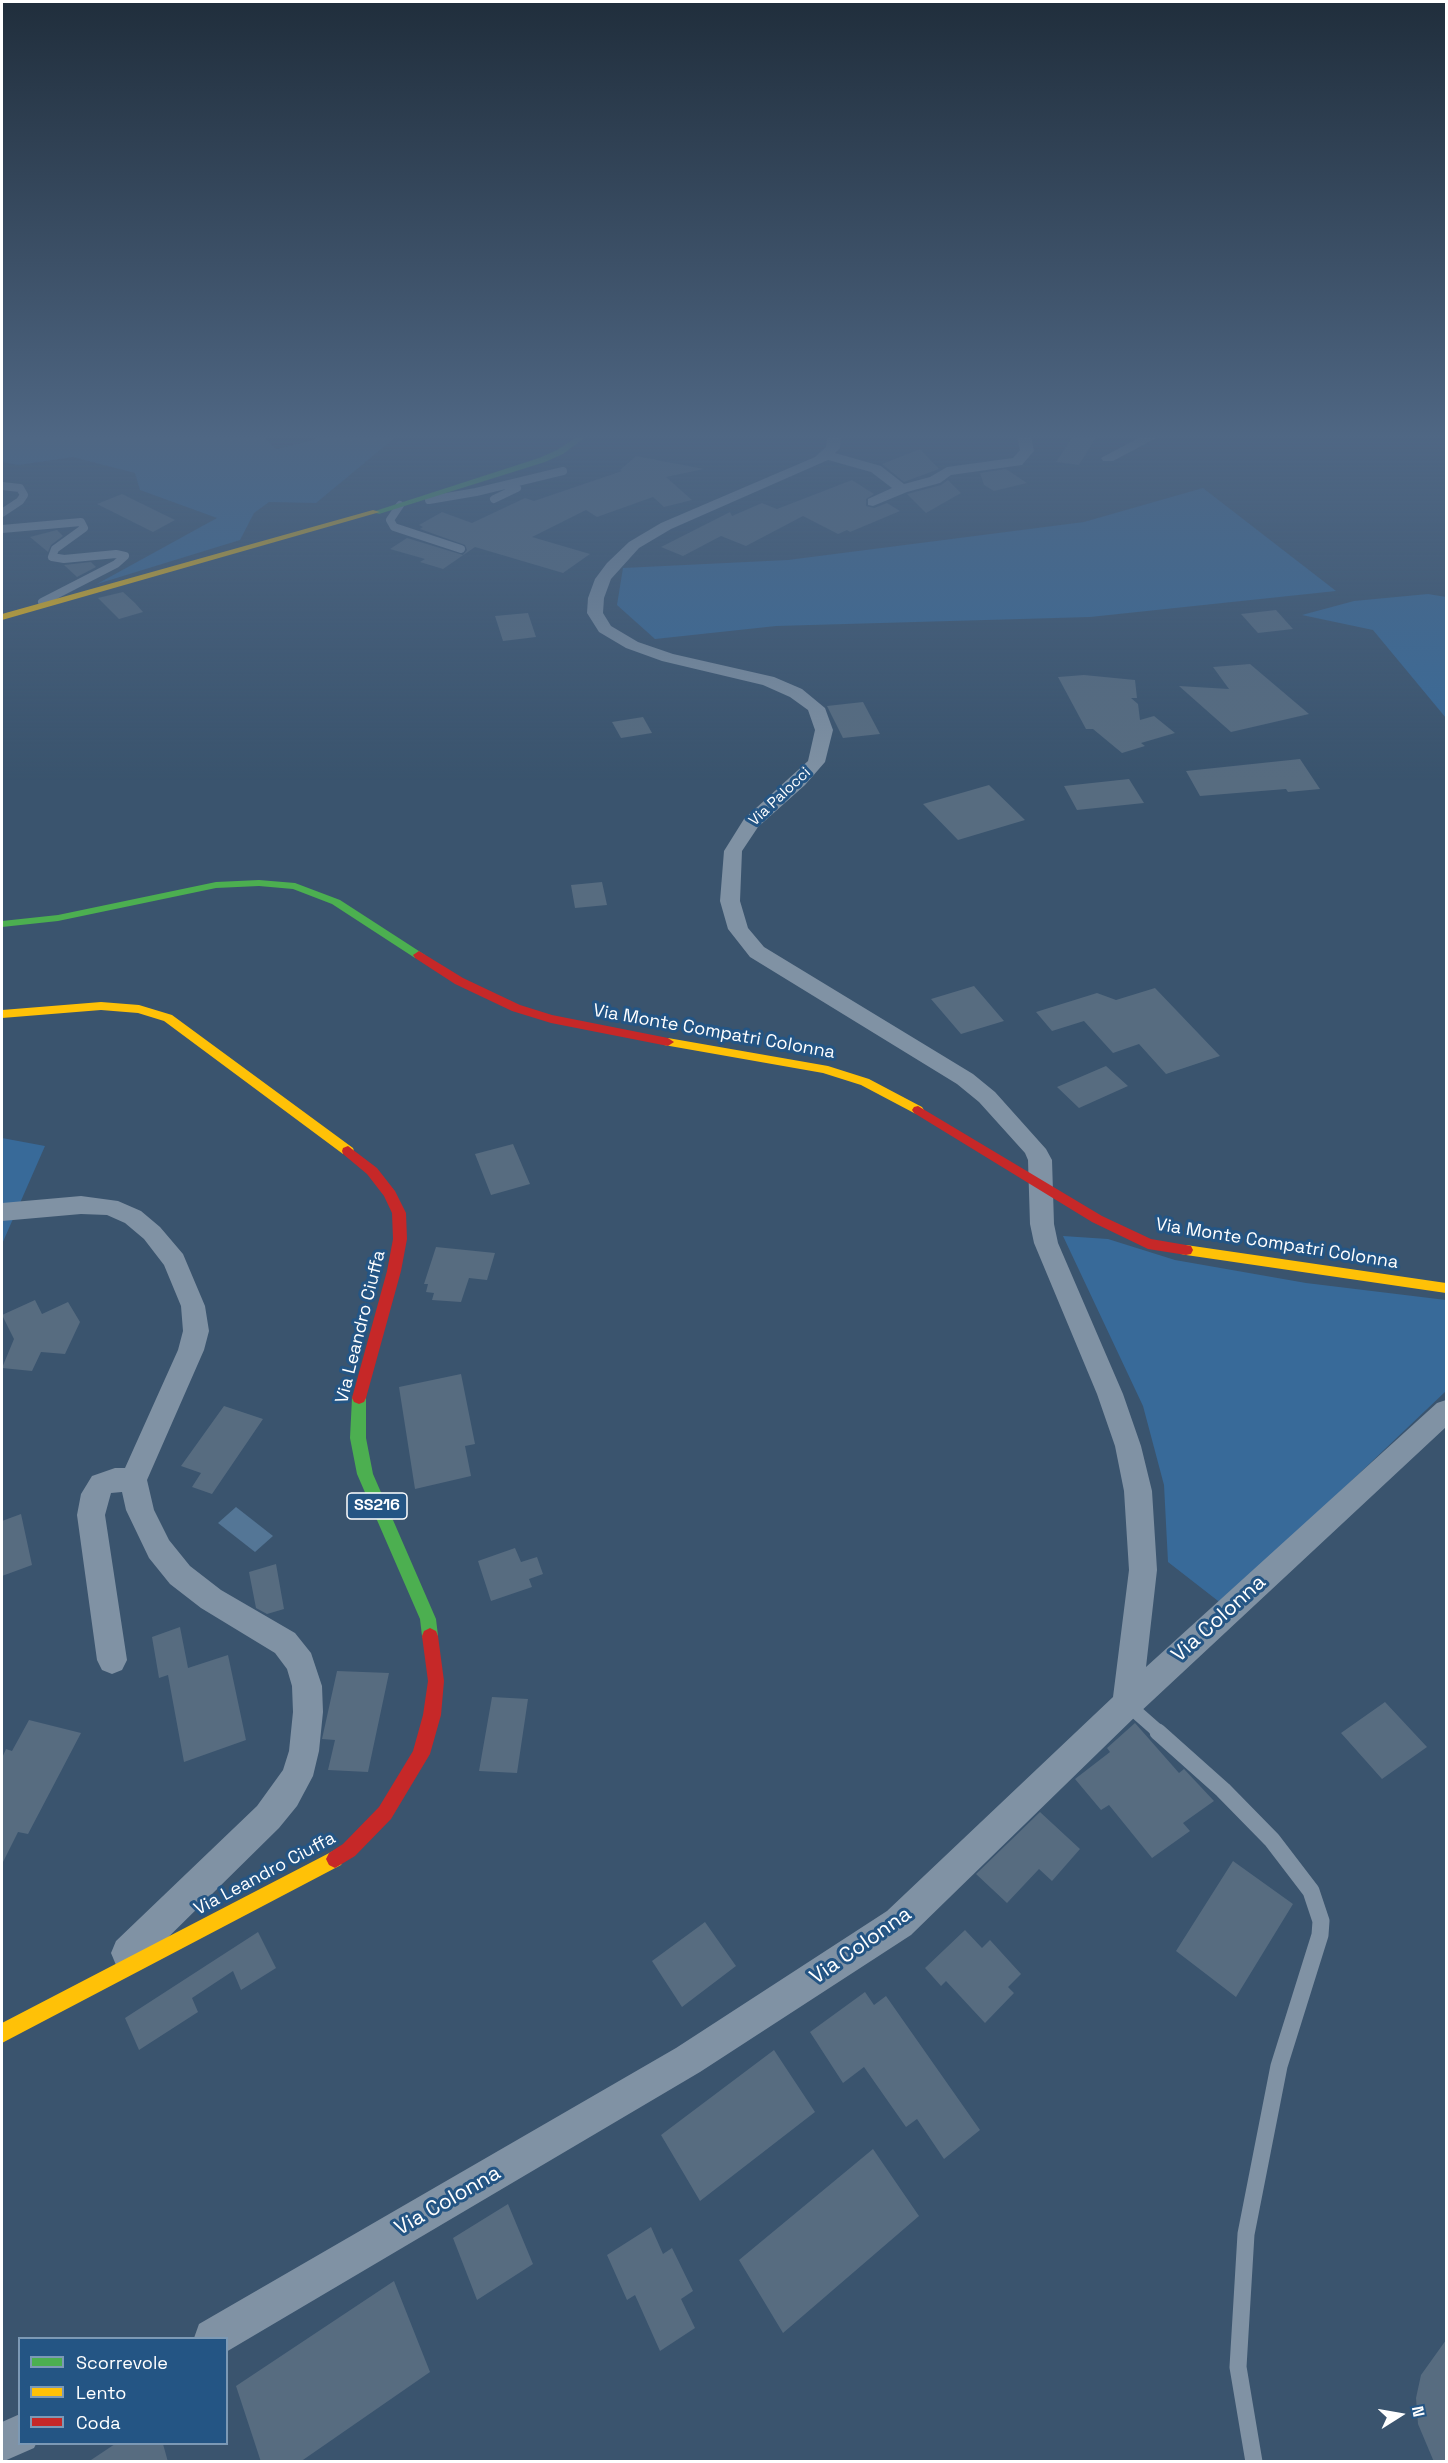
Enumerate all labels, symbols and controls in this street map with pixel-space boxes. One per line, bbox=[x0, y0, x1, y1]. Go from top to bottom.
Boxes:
street label: Via Palocci bbox=[746, 764, 814, 830]
street label: Via Monte Compatri Colonna bbox=[591, 1000, 837, 1064]
street label: Via Monte Compatri Colonna bbox=[1154, 1214, 1400, 1274]
street label: Via Leandro Ciuffa bbox=[332, 1248, 390, 1406]
road number: SS216 bbox=[347, 1493, 407, 1519]
street label: Via Colonna bbox=[1167, 1570, 1271, 1668]
street label: Via Leandro Ciuffa bbox=[191, 1828, 339, 1920]
street label: Via Colonna bbox=[805, 1902, 917, 1990]
street label: Via Colonna bbox=[391, 2161, 505, 2241]
legend bbox=[18, 2337, 228, 2445]
text: Scorrevole bbox=[76, 2351, 168, 2374]
text: Lento bbox=[76, 2381, 126, 2404]
north arrow bbox=[1370, 2385, 1430, 2445]
text: N bbox=[1407, 2404, 1429, 2419]
text: Coda bbox=[76, 2411, 121, 2434]

